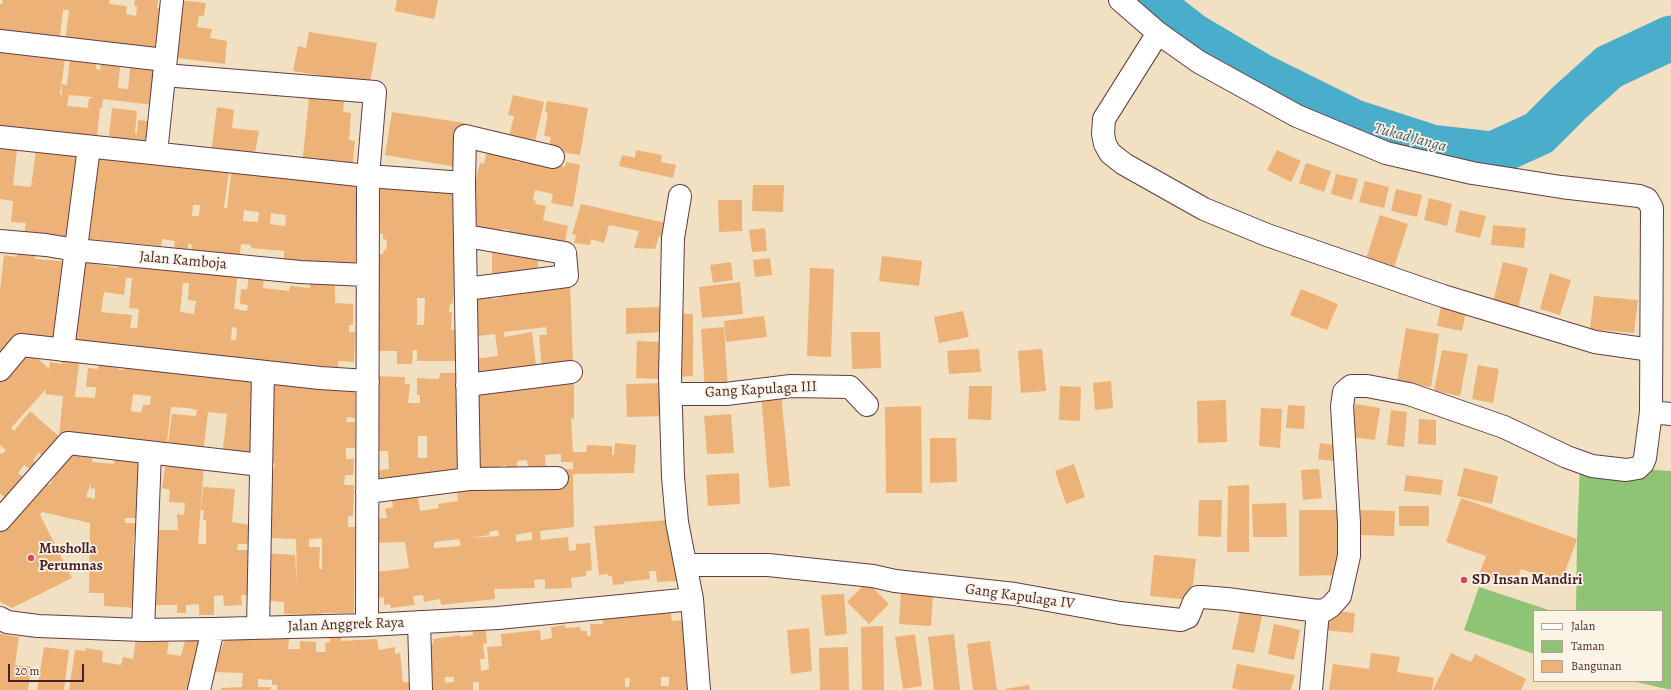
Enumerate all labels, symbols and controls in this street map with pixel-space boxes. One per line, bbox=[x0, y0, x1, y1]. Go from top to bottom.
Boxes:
water label: Tukad Janga bbox=[1372, 119, 1448, 157]
street label: Jalan Kamboja bbox=[138, 248, 228, 274]
street label: Gang Kapulaga III bbox=[705, 378, 817, 402]
place label: Musholla Perumnas bbox=[39, 540, 103, 575]
marker: Musholla Perumnas bbox=[26, 553, 36, 563]
place label: SD Insan Mandiri bbox=[1472, 571, 1582, 589]
marker: SD Insan Mandiri bbox=[1459, 575, 1469, 585]
street label: Gang Kapulaga IV bbox=[964, 580, 1076, 614]
legend bbox=[1533, 610, 1663, 682]
street label: Jalan Anggrek Raya bbox=[287, 614, 405, 636]
text: Jalan bbox=[1571, 618, 1595, 634]
text: Taman bbox=[1571, 638, 1605, 654]
scale bar bbox=[10, 656, 86, 682]
text: Bangunan bbox=[1571, 658, 1622, 674]
text: 20 m bbox=[15, 663, 39, 679]

